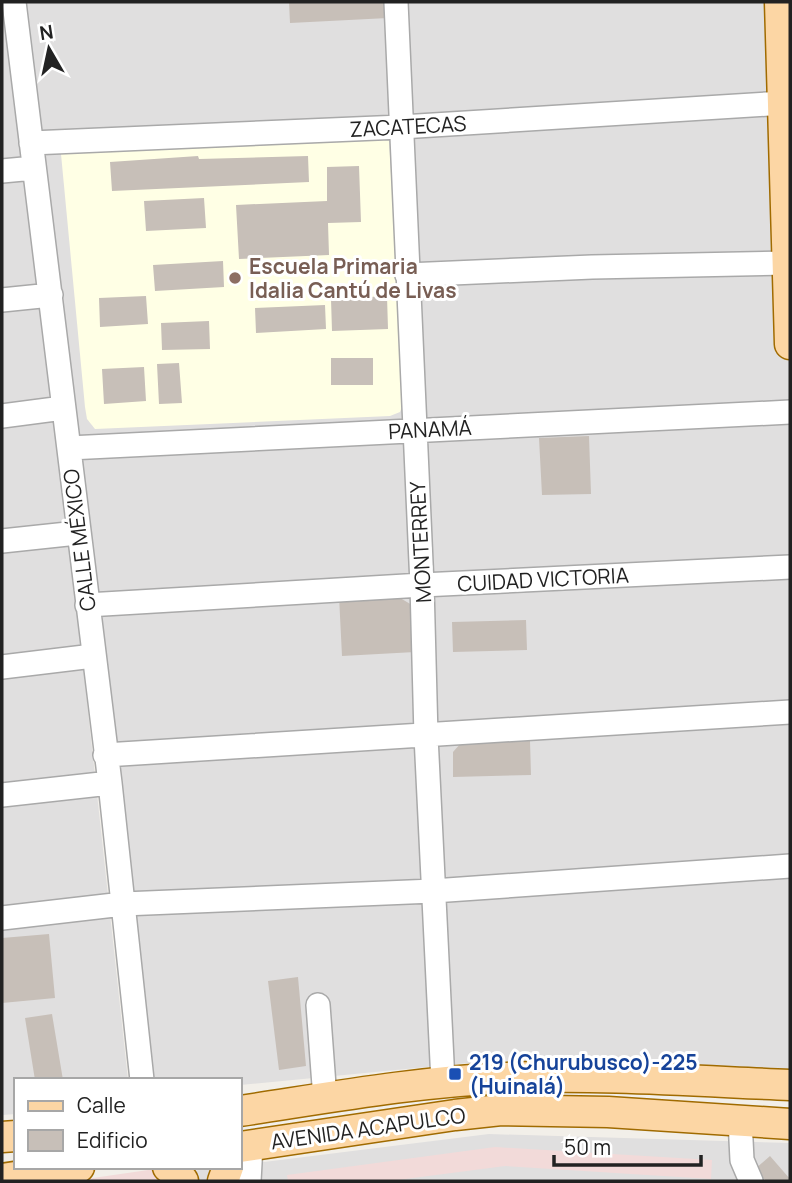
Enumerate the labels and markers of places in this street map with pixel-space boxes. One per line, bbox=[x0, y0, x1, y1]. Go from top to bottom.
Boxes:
place label: Escuela Primaria Idalia Cantú de Livas bbox=[249, 252, 457, 304]
marker: Escuela Primaria Idalia Cantú de Livas bbox=[227, 270, 243, 286]
place label: 219 (Churubusco)-225 (Huinalá) bbox=[469, 1048, 698, 1100]
marker: 219 (Churubusco)-225 (Huinalá) bbox=[447, 1066, 463, 1082]

